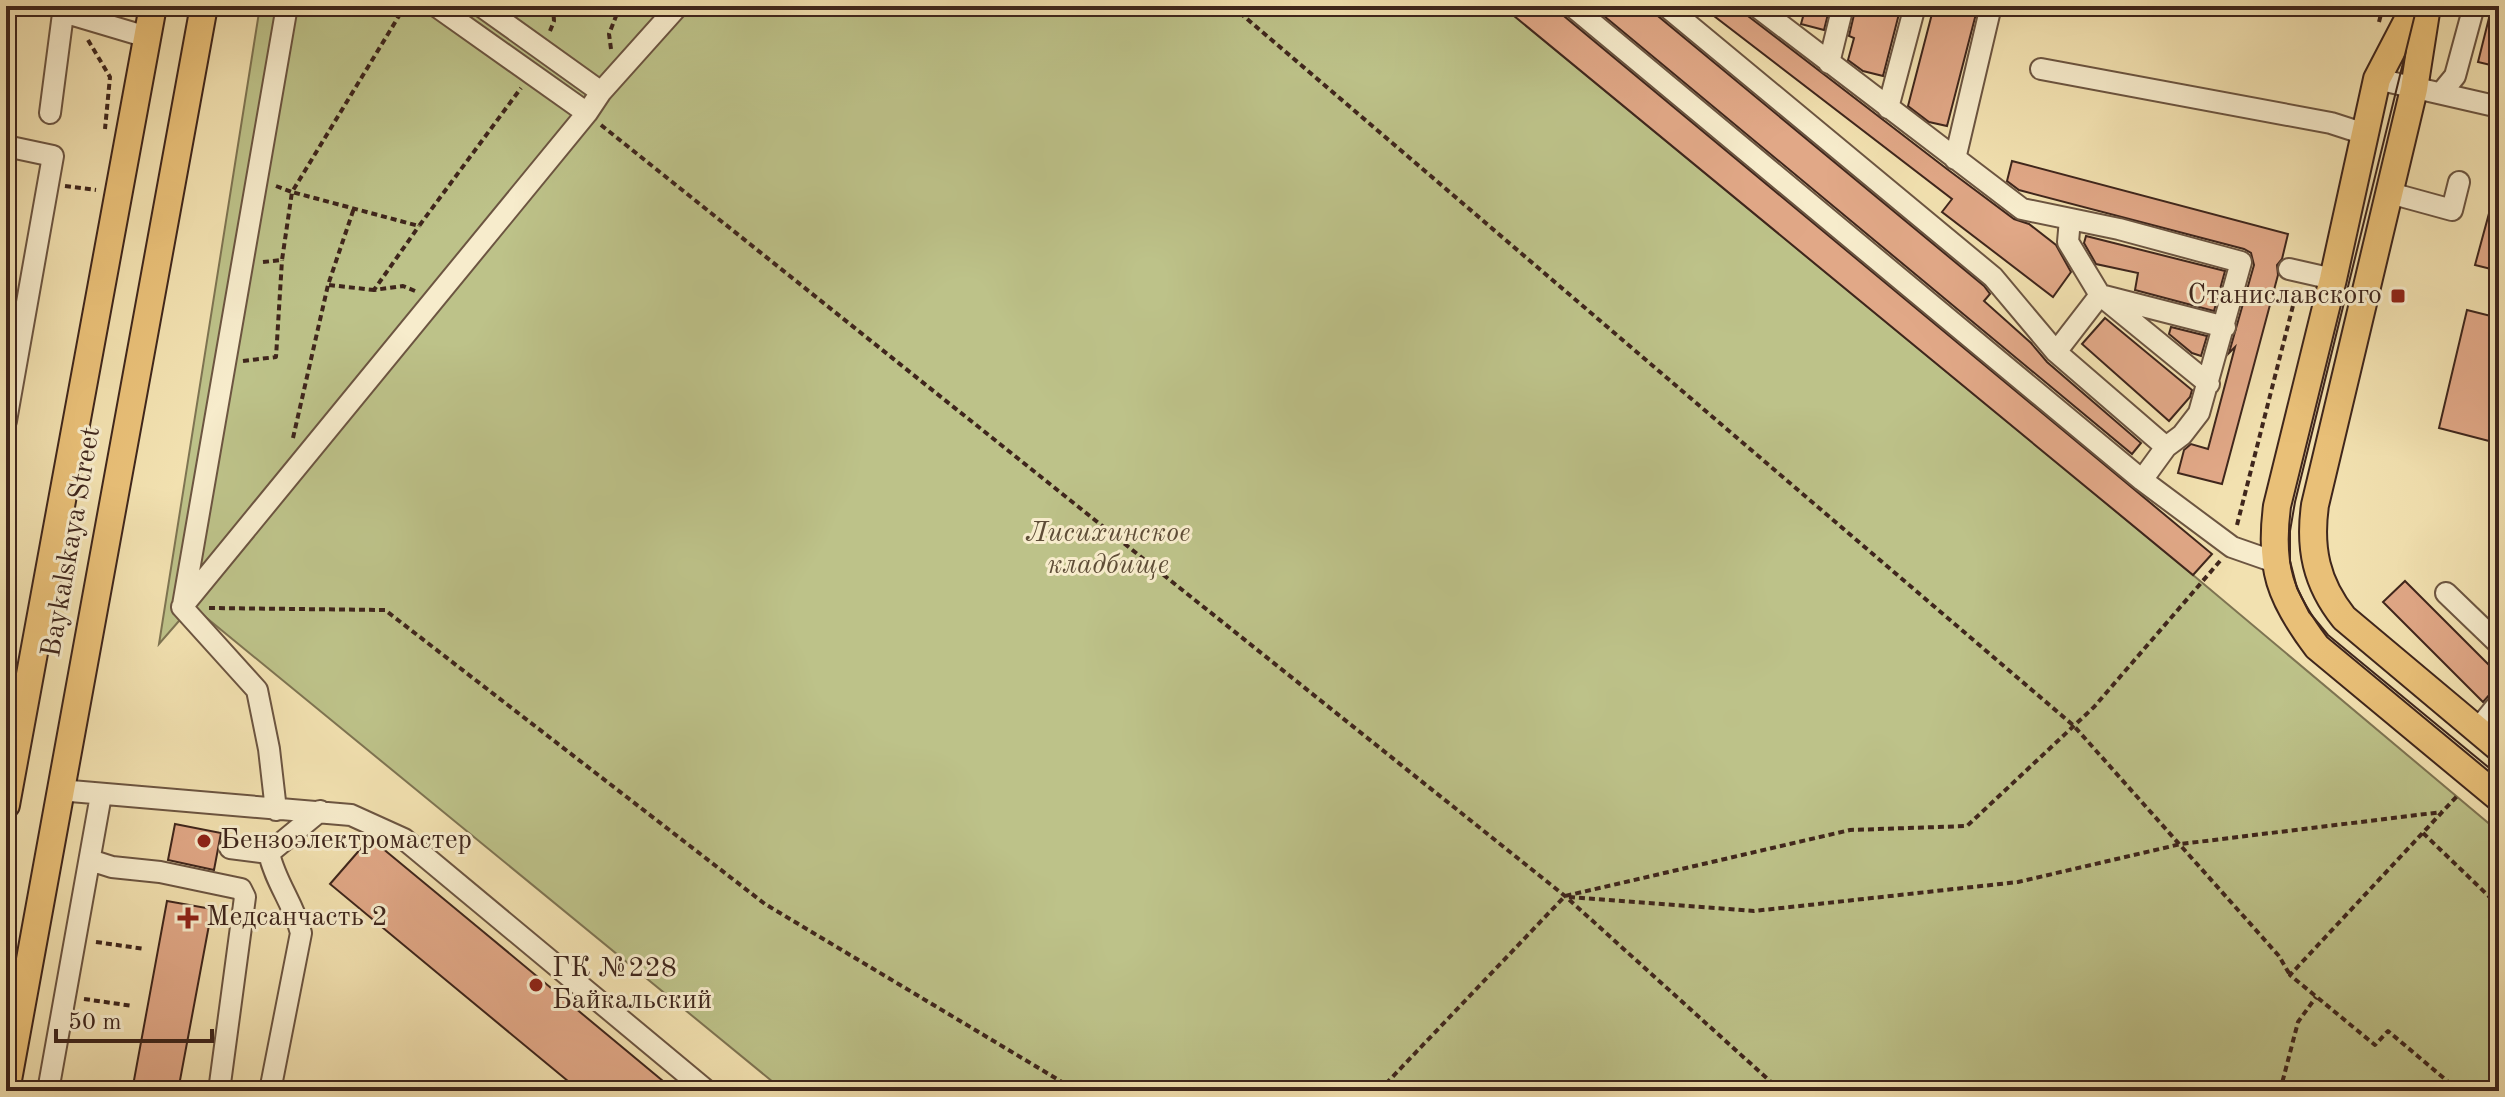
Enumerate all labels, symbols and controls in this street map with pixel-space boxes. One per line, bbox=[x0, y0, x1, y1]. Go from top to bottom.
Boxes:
place label: Станиславского bbox=[2187, 282, 2382, 310]
marker: Станиславского bbox=[2389, 287, 2407, 305]
street label: Baykalskaya Street bbox=[38, 425, 106, 659]
park label: Лисихинское кладбище bbox=[1026, 520, 1190, 580]
place label: Бензоэлектромастер bbox=[220, 827, 472, 855]
marker: Бензоэлектромастер bbox=[195, 832, 213, 850]
place label: Медсанчасть 2 bbox=[206, 904, 388, 932]
marker: Медсанчасть 2 bbox=[177, 907, 199, 929]
place label: ГК №228 Байкальский bbox=[552, 955, 712, 1015]
marker: ГК №228 Байкальский bbox=[527, 976, 545, 994]
scale bar bbox=[56, 993, 212, 1043]
text: 50 m bbox=[68, 1011, 122, 1035]

